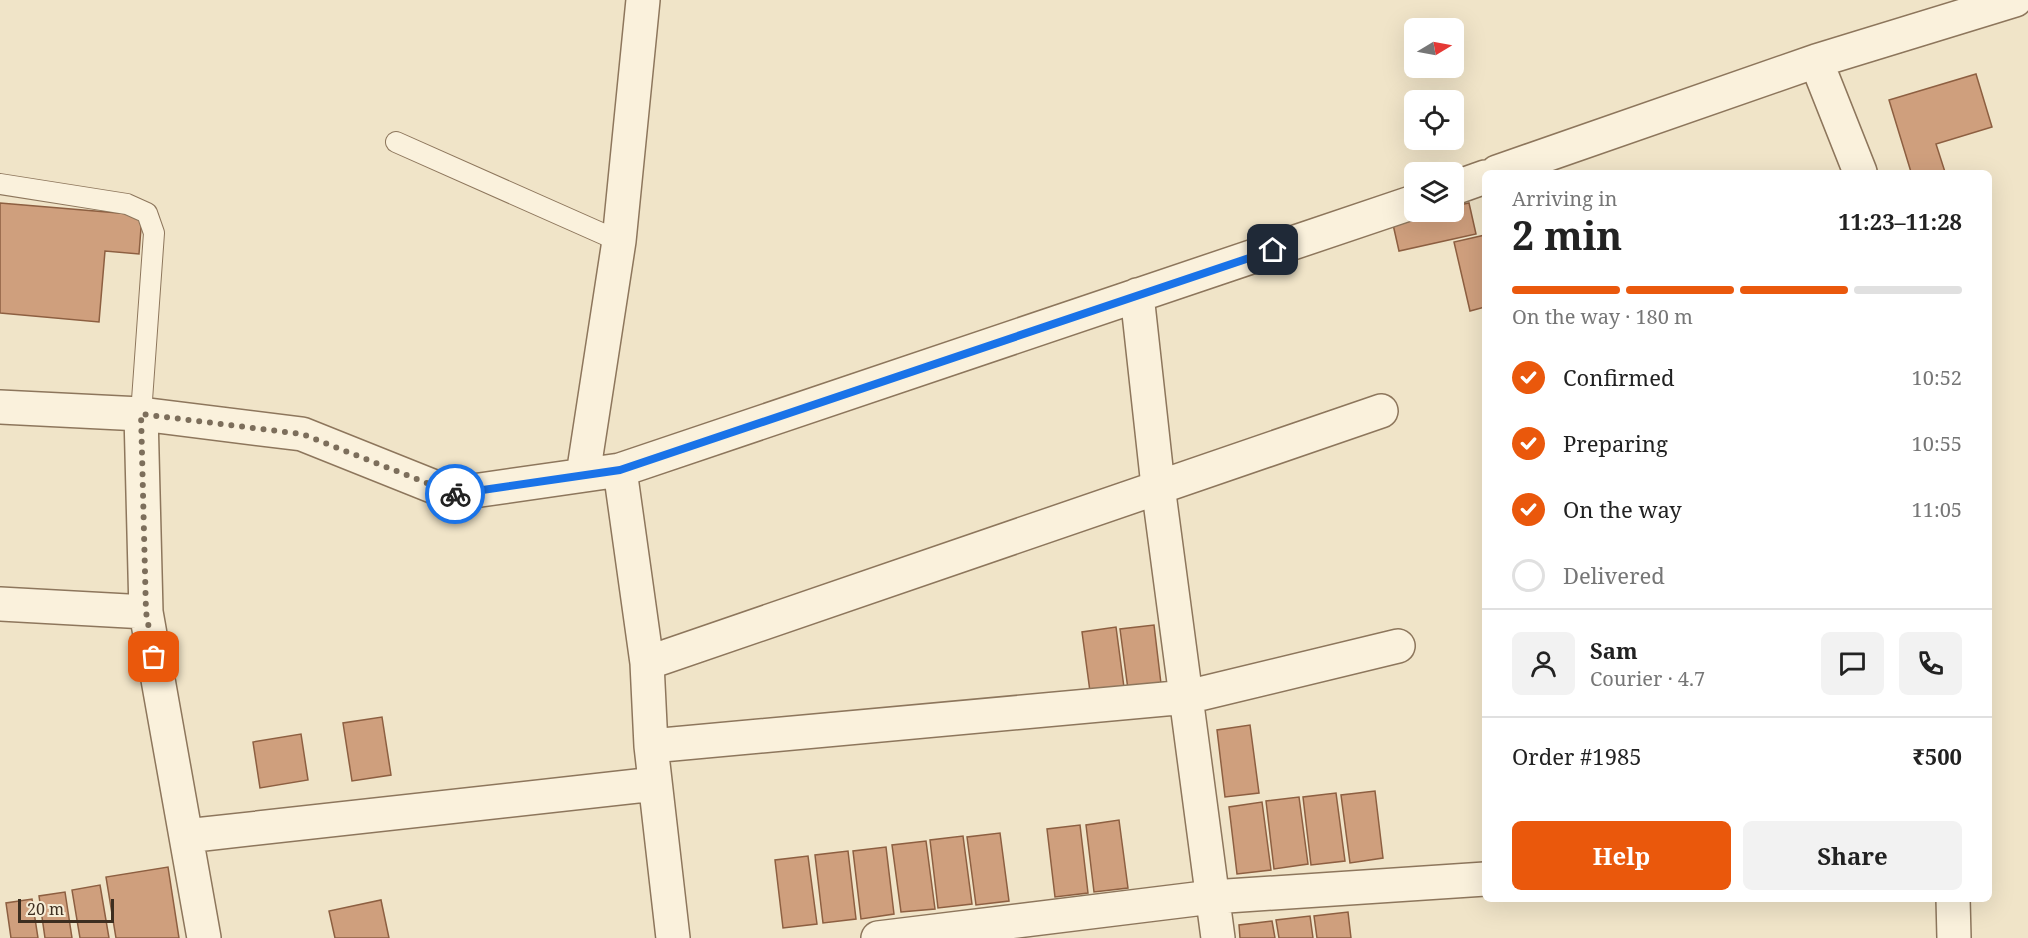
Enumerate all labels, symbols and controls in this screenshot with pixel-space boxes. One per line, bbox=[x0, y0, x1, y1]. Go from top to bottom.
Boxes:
north arrow bbox=[1404, 18, 1464, 78]
map controls bbox=[1404, 18, 1464, 222]
button: locate bbox=[1404, 90, 1464, 150]
button: layers bbox=[1404, 162, 1464, 222]
text: Arriving in bbox=[1512, 185, 1617, 212]
text: 11:23–11:28 bbox=[1838, 206, 1962, 236]
text: 2 min bbox=[1512, 208, 1622, 261]
pin bbox=[1247, 224, 1298, 275]
icon: home bbox=[1256, 233, 1289, 266]
text: On the way · 180 m bbox=[1512, 303, 1693, 330]
icon: check bbox=[1512, 361, 1545, 394]
text: Confirmed bbox=[1563, 362, 1674, 392]
text: 10:52 bbox=[1912, 364, 1962, 391]
icon: check bbox=[1512, 427, 1545, 460]
text: Preparing bbox=[1563, 428, 1668, 458]
text: 10:55 bbox=[1912, 430, 1962, 457]
courier bbox=[425, 464, 485, 524]
icon: bike bbox=[439, 478, 472, 511]
icon: check bbox=[1512, 493, 1545, 526]
text: On the way bbox=[1563, 494, 1682, 524]
text: 11:05 bbox=[1912, 496, 1962, 523]
text: Delivered bbox=[1563, 560, 1665, 590]
pin bbox=[128, 631, 179, 682]
button: person bbox=[1512, 632, 1575, 695]
button: chat bbox=[1821, 632, 1884, 695]
button: phone bbox=[1899, 632, 1962, 695]
text: Sam bbox=[1590, 635, 1638, 665]
icon: bag bbox=[137, 640, 170, 673]
text: Courier · 4.7 bbox=[1590, 665, 1705, 692]
text: Order #1985 bbox=[1512, 741, 1642, 771]
text: ₹500 bbox=[1912, 741, 1962, 771]
button: Help bbox=[1512, 821, 1731, 890]
button: Share bbox=[1743, 821, 1962, 890]
scale bar bbox=[18, 896, 114, 924]
text: 20 m bbox=[27, 898, 64, 920]

